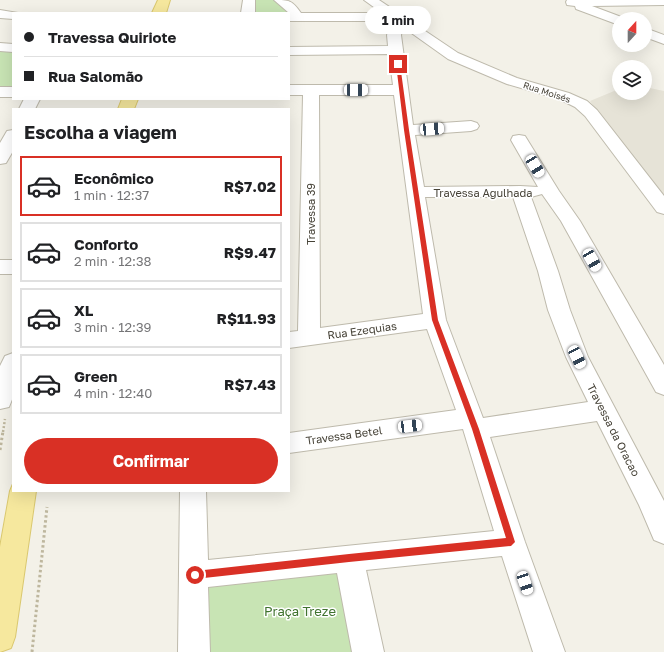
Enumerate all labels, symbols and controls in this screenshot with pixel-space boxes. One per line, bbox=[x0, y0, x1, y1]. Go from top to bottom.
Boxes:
callout: 1 min bbox=[365, 6, 431, 34]
text: 1 min bbox=[382, 12, 414, 28]
north arrow bbox=[612, 12, 652, 52]
map controls bbox=[612, 12, 652, 100]
text: Travessa Quiriote bbox=[48, 28, 176, 46]
route end bbox=[389, 55, 407, 73]
button: layers bbox=[612, 60, 652, 100]
text: Rua Salomão bbox=[48, 67, 143, 85]
street label: Rua Moisés bbox=[522, 79, 572, 105]
car bbox=[344, 84, 368, 96]
text: Escolha a viagem bbox=[24, 121, 177, 143]
car bbox=[420, 122, 444, 136]
car bbox=[524, 153, 546, 179]
icon: car bbox=[26, 168, 62, 204]
text: Econômico bbox=[74, 169, 154, 187]
text: R$7.02 bbox=[224, 177, 276, 195]
street label: Travessa 39 bbox=[304, 183, 317, 245]
street label: Travessa Agulhada bbox=[433, 186, 533, 199]
text: 1 min · 12:37 bbox=[74, 187, 149, 203]
icon: car bbox=[26, 234, 62, 270]
text: Conforto bbox=[74, 235, 138, 253]
text: R$9.47 bbox=[224, 243, 276, 261]
car bbox=[581, 247, 603, 273]
text: 2 min · 12:38 bbox=[74, 253, 151, 269]
icon: car bbox=[26, 300, 62, 336]
text: XL bbox=[74, 301, 93, 319]
text: R$11.93 bbox=[217, 309, 276, 327]
text: 3 min · 12:39 bbox=[74, 319, 151, 335]
street label: Rua Ezequias bbox=[326, 319, 398, 341]
car bbox=[566, 344, 588, 370]
icon: car bbox=[26, 366, 62, 402]
text: Green bbox=[74, 367, 117, 385]
text: R$7.43 bbox=[224, 375, 276, 393]
street label: Travessa da Oracao bbox=[585, 382, 643, 479]
text: 4 min · 12:40 bbox=[74, 385, 152, 401]
car bbox=[397, 419, 423, 433]
street label: Travessa Betel bbox=[305, 423, 384, 447]
button: Confirmar bbox=[24, 438, 278, 484]
route start bbox=[186, 566, 204, 584]
car bbox=[515, 570, 535, 596]
park label: Praça Treze bbox=[264, 603, 336, 619]

